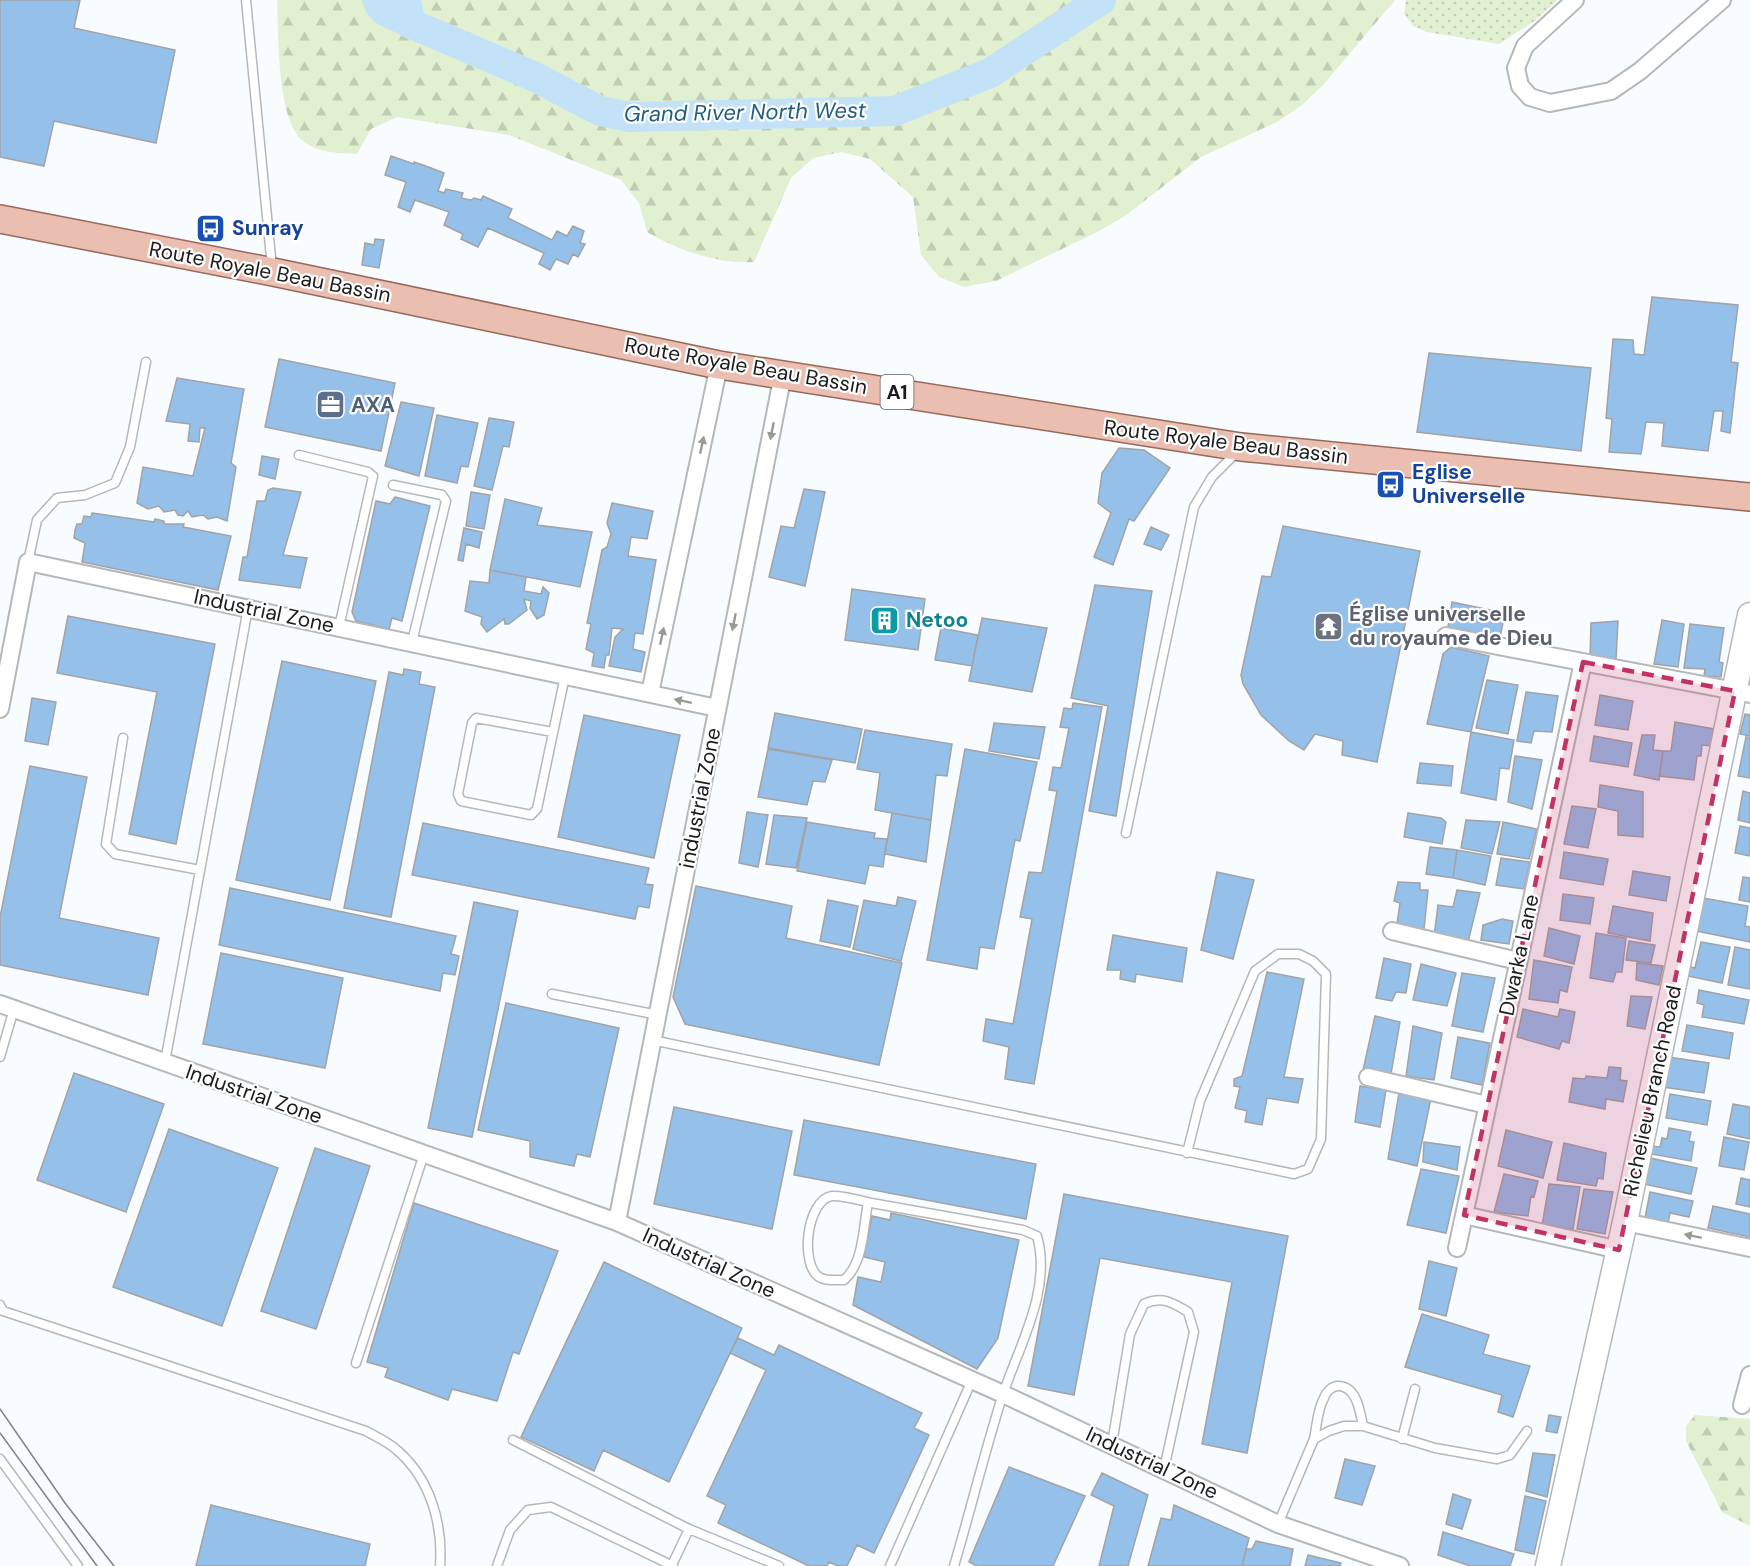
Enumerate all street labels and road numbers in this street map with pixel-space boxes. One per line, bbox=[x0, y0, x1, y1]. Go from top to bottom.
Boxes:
street label: Route Royale Beau Bassin bbox=[147, 235, 393, 309]
street label: Route Royale Beau Bassin bbox=[623, 331, 869, 401]
road number: A1 bbox=[880, 375, 914, 409]
street label: Route Royale Beau Bassin bbox=[1102, 413, 1350, 471]
street label: Industrial Zone bbox=[191, 582, 337, 640]
street label: industrial Zone bbox=[673, 725, 727, 871]
street label: Dwarka Lane bbox=[1492, 892, 1546, 1018]
street label: Richelieu Branch Road bbox=[1616, 983, 1688, 1199]
street label: Industrial Zone bbox=[182, 1058, 326, 1131]
street label: Industrial Zone bbox=[638, 1221, 780, 1305]
street label: Industrial Zone bbox=[1081, 1420, 1223, 1506]

